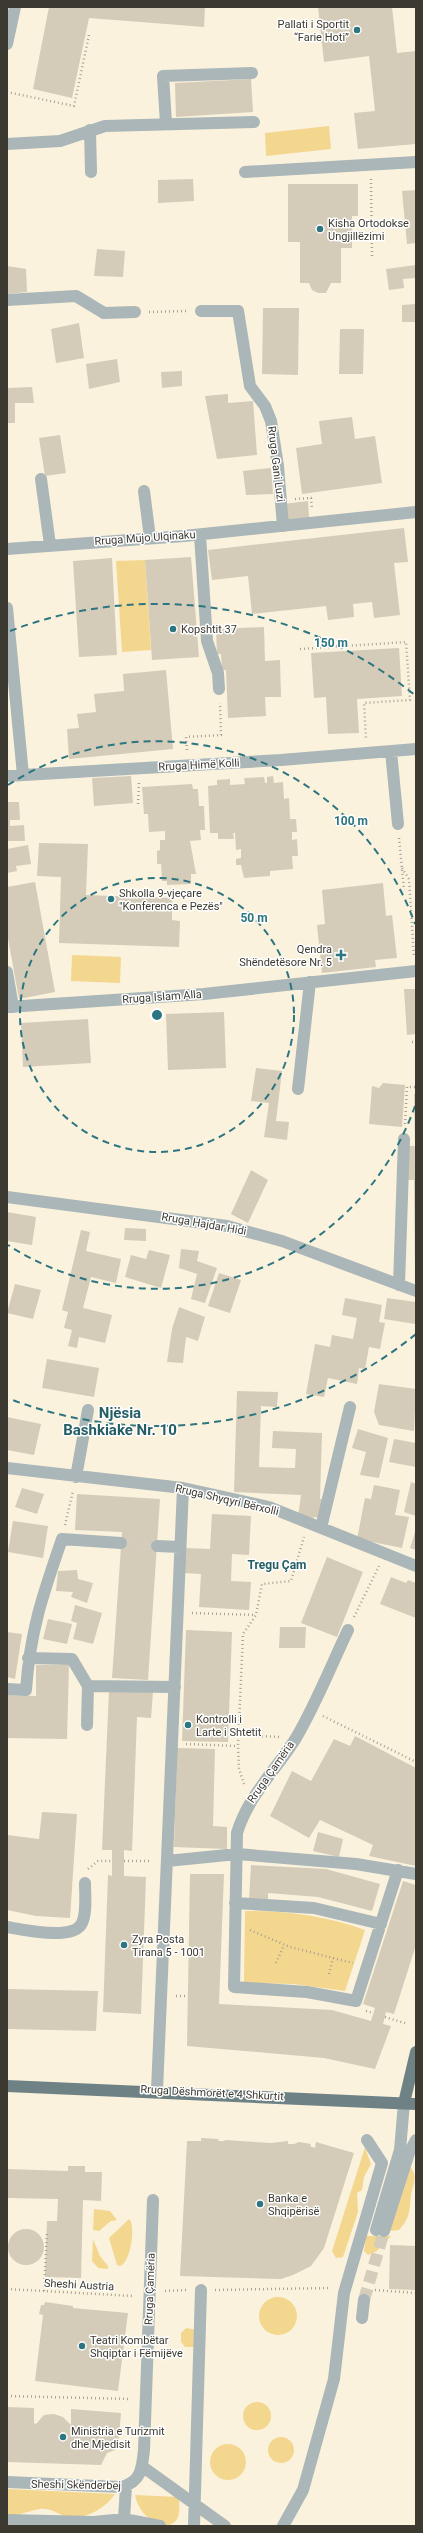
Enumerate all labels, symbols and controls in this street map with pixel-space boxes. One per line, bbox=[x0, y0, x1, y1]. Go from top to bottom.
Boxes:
place label: Pallati i Sportit “Farie Hoti” bbox=[278, 18, 349, 44]
marker: Pallati i Sportit “Farie Hoti” bbox=[352, 25, 362, 35]
place label: Kisha Ortodokse Ungjillëzimi bbox=[328, 217, 409, 243]
marker: Kisha Ortodokse Ungjillëzimi bbox=[315, 224, 325, 234]
street label: Rruga Gani Luzi bbox=[265, 425, 287, 503]
street label: Rruga Mujo Ulqinaku bbox=[94, 528, 196, 548]
place label: Kopshtit 37 bbox=[181, 623, 237, 636]
marker: Kopshtit 37 bbox=[168, 624, 178, 634]
text: 150 m bbox=[314, 636, 348, 650]
street label: Rruga Himë Kolli bbox=[158, 756, 240, 774]
text: 100 m bbox=[334, 814, 368, 828]
place label: Shkolla 9-vjeçare "Konferenca e Pezës" bbox=[119, 887, 223, 913]
marker: Shkolla 9-vjeçare "Konferenca e Pezës" bbox=[106, 894, 116, 904]
text: 50 m bbox=[240, 911, 268, 925]
place label: Qendra Shëndetësore Nr. 5 bbox=[239, 943, 332, 969]
marker: Qendra Shëndetësore Nr. 5 bbox=[335, 949, 347, 961]
street label: Rruga Islam Alla bbox=[122, 988, 202, 1006]
centre of rings bbox=[150, 1008, 164, 1022]
street label: Rruga Hajdar Hidi bbox=[161, 1210, 247, 1238]
district label: Njësia Bashkiake Nr. 10 bbox=[63, 1404, 177, 1439]
street label: Rruga Shyqyri Bërxolli bbox=[174, 1482, 280, 1518]
district label: Tregu Çam bbox=[247, 1558, 307, 1572]
place label: Kontrolli i Larte i Shtetit bbox=[196, 1713, 262, 1739]
marker: Kontrolli i Larte i Shtetit bbox=[183, 1720, 193, 1730]
street label: Rruga Çamëria bbox=[245, 1739, 297, 1805]
place label: Zyra Posta Tirana 5 - 1001 bbox=[132, 1933, 205, 1959]
marker: Zyra Posta Tirana 5 - 1001 bbox=[119, 1940, 129, 1950]
street label: Rruga Dëshmorët e 4 Shkurtit bbox=[140, 2083, 284, 2103]
place label: Banka e Shqipërisë bbox=[268, 2192, 320, 2218]
marker: Banka e Shqipërisë bbox=[255, 2199, 265, 2209]
street label: Rruga Çamëria bbox=[142, 2253, 158, 2325]
street label: Sheshi Austria bbox=[44, 2277, 115, 2293]
place label: Teatri Kombëtar Shqiptar i Fëmijëve bbox=[90, 2334, 183, 2360]
marker: Teatri Kombëtar Shqiptar i Fëmijëve bbox=[77, 2341, 87, 2351]
place label: Ministria e Turizmit dhe Mjedisit bbox=[71, 2425, 165, 2451]
marker: Ministria e Turizmit dhe Mjedisit bbox=[58, 2432, 68, 2442]
street label: Sheshi Skënderbej bbox=[31, 2478, 121, 2492]

